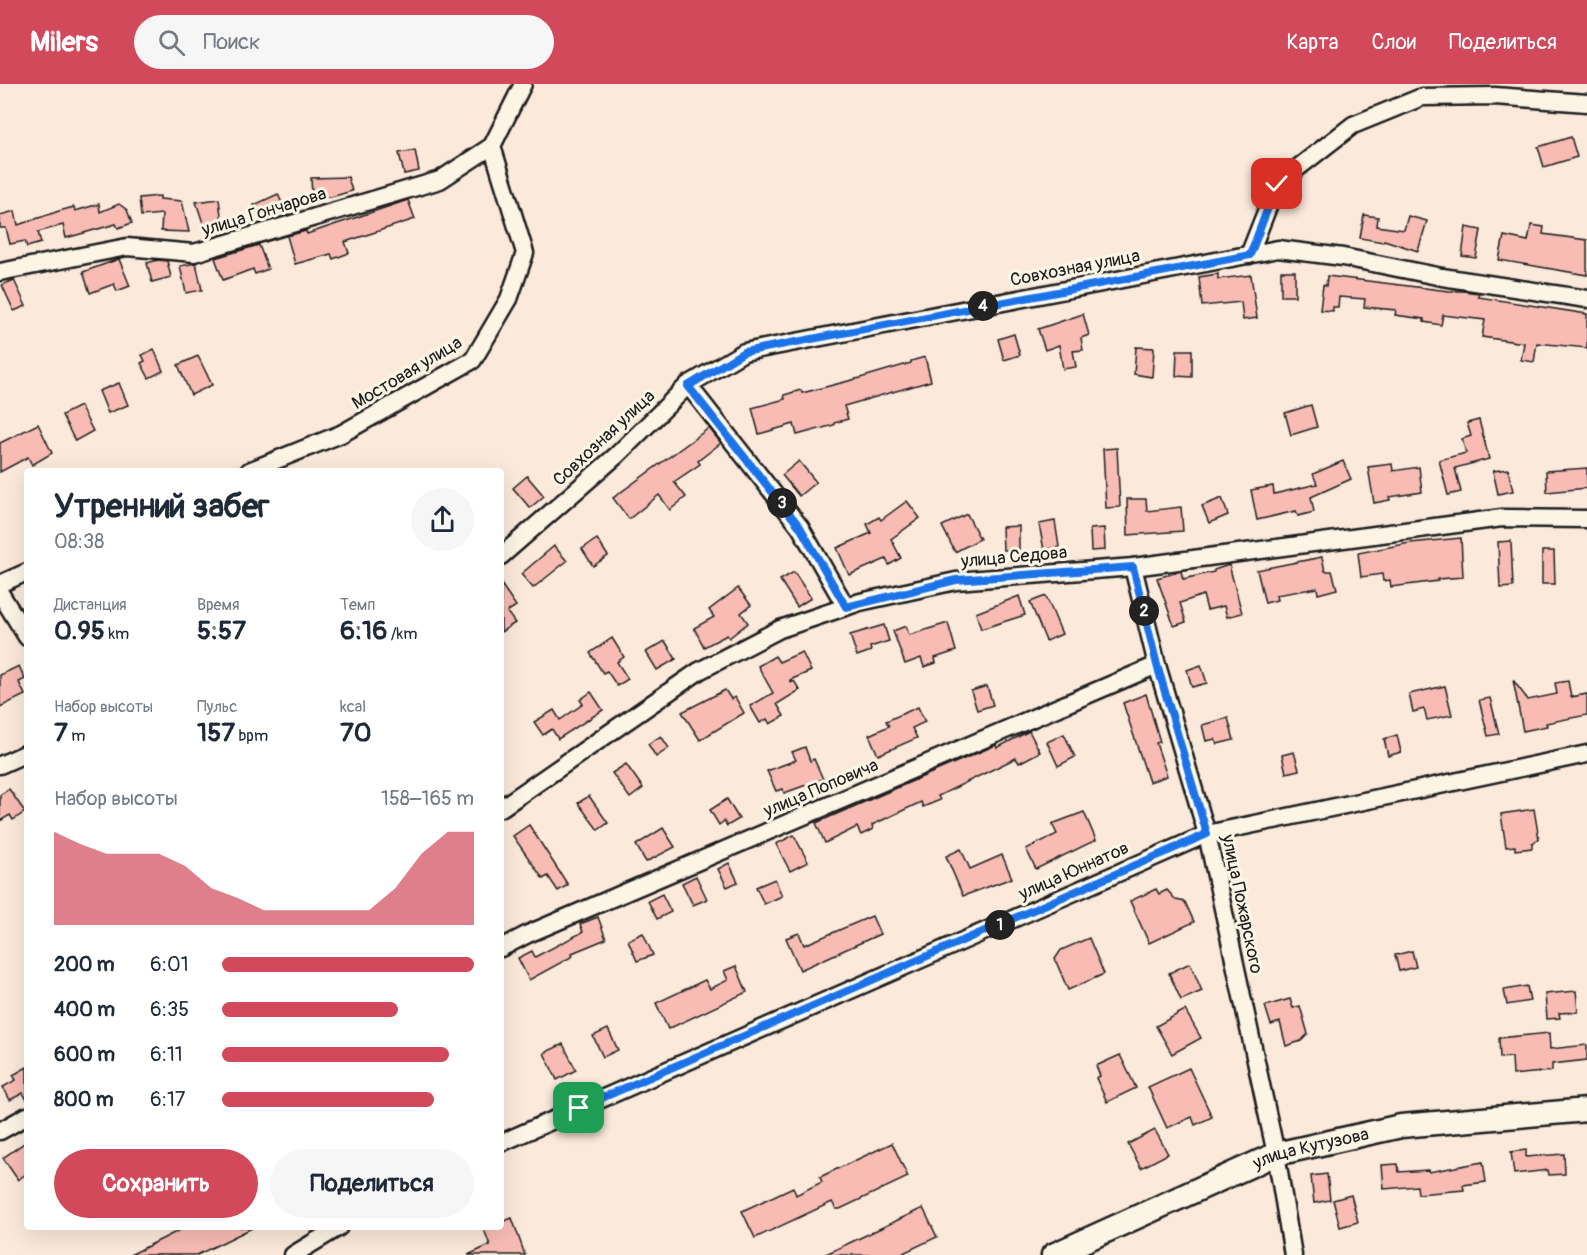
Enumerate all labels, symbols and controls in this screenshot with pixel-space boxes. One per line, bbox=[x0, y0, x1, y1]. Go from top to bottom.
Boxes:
search box bbox=[134, 15, 554, 69]
text: Milers bbox=[30, 25, 98, 60]
icon: search bbox=[155, 26, 188, 59]
text: Поиск bbox=[203, 28, 260, 56]
text: Карта bbox=[1286, 29, 1338, 56]
text: Слои bbox=[1371, 29, 1416, 56]
text: Поделиться bbox=[1449, 29, 1557, 56]
pin bbox=[1251, 158, 1302, 209]
icon: check bbox=[1260, 167, 1293, 200]
street label: улица Гончарова bbox=[198, 182, 329, 242]
street label: Совхозная улица bbox=[1008, 244, 1142, 292]
pin: 4 bbox=[968, 291, 998, 321]
text: 4 bbox=[978, 296, 988, 316]
street label: Мостовая улица bbox=[348, 331, 466, 415]
street label: Совхозная улица bbox=[548, 385, 660, 491]
text: Утренний забег bbox=[54, 486, 270, 527]
button: share bbox=[411, 488, 474, 551]
pin: 3 bbox=[767, 488, 797, 518]
text: 3 bbox=[778, 493, 786, 513]
text: 08:38 bbox=[54, 529, 104, 554]
street label: улица Седова bbox=[959, 541, 1068, 573]
text: Дистанция bbox=[54, 595, 127, 615]
text: Время bbox=[197, 595, 240, 615]
text: Темп bbox=[340, 595, 375, 615]
pin: 2 bbox=[1129, 596, 1159, 626]
text: 2 bbox=[1140, 601, 1148, 621]
text: 0.95 bbox=[54, 615, 105, 647]
text: 5:57 bbox=[197, 615, 246, 647]
text: 6:16 bbox=[340, 615, 387, 647]
text: km bbox=[105, 624, 129, 644]
text: /km bbox=[387, 624, 417, 644]
text: Набор высоты bbox=[54, 697, 153, 717]
text: Пульс bbox=[197, 697, 237, 717]
text: kcal bbox=[340, 697, 366, 717]
text: 7 bbox=[54, 717, 68, 749]
text: 157 bbox=[197, 717, 235, 749]
text: 70 bbox=[340, 717, 372, 749]
text: m bbox=[68, 726, 85, 746]
text: bpm bbox=[235, 726, 268, 746]
street label: улица Поповича bbox=[759, 754, 882, 823]
text: Набор высоты bbox=[54, 786, 178, 811]
text: 158–165 m bbox=[381, 786, 474, 811]
street label: улица Пожарского bbox=[1216, 831, 1268, 976]
street label: улица Юннатов bbox=[1014, 836, 1133, 906]
pin: 1 bbox=[985, 910, 1015, 940]
text: 1 bbox=[997, 915, 1003, 935]
text: 200 m bbox=[54, 952, 115, 977]
text: 6:01 bbox=[150, 952, 188, 977]
text: 400 m bbox=[54, 997, 115, 1022]
text: 6:35 bbox=[150, 997, 189, 1022]
text: 600 m bbox=[54, 1042, 115, 1067]
text: 6:11 bbox=[150, 1042, 183, 1067]
pin bbox=[553, 1082, 604, 1133]
text: 800 m bbox=[54, 1087, 114, 1112]
text: 6:17 bbox=[150, 1087, 185, 1112]
icon: arrive bbox=[562, 1091, 595, 1124]
street label: улица Кутузова bbox=[1248, 1122, 1371, 1175]
button: Сохранить bbox=[54, 1149, 258, 1218]
button: Поделиться bbox=[270, 1149, 474, 1218]

